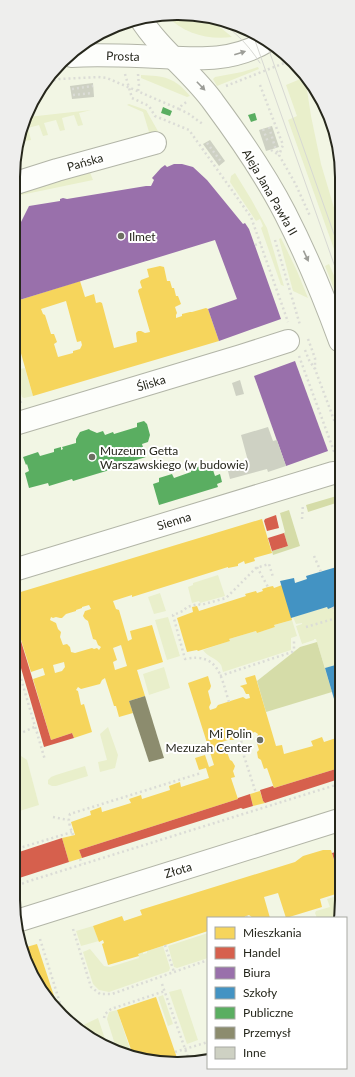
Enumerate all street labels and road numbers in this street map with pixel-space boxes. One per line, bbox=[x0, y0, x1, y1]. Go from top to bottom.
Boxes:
street label: Prosta bbox=[106, 48, 140, 64]
street label: Aleja Jana Pawła II bbox=[239, 146, 301, 238]
street label: Pańska bbox=[65, 150, 105, 174]
street label: Śliska bbox=[135, 372, 167, 394]
street label: Sienna bbox=[155, 509, 193, 533]
street label: Złota bbox=[162, 859, 194, 881]

